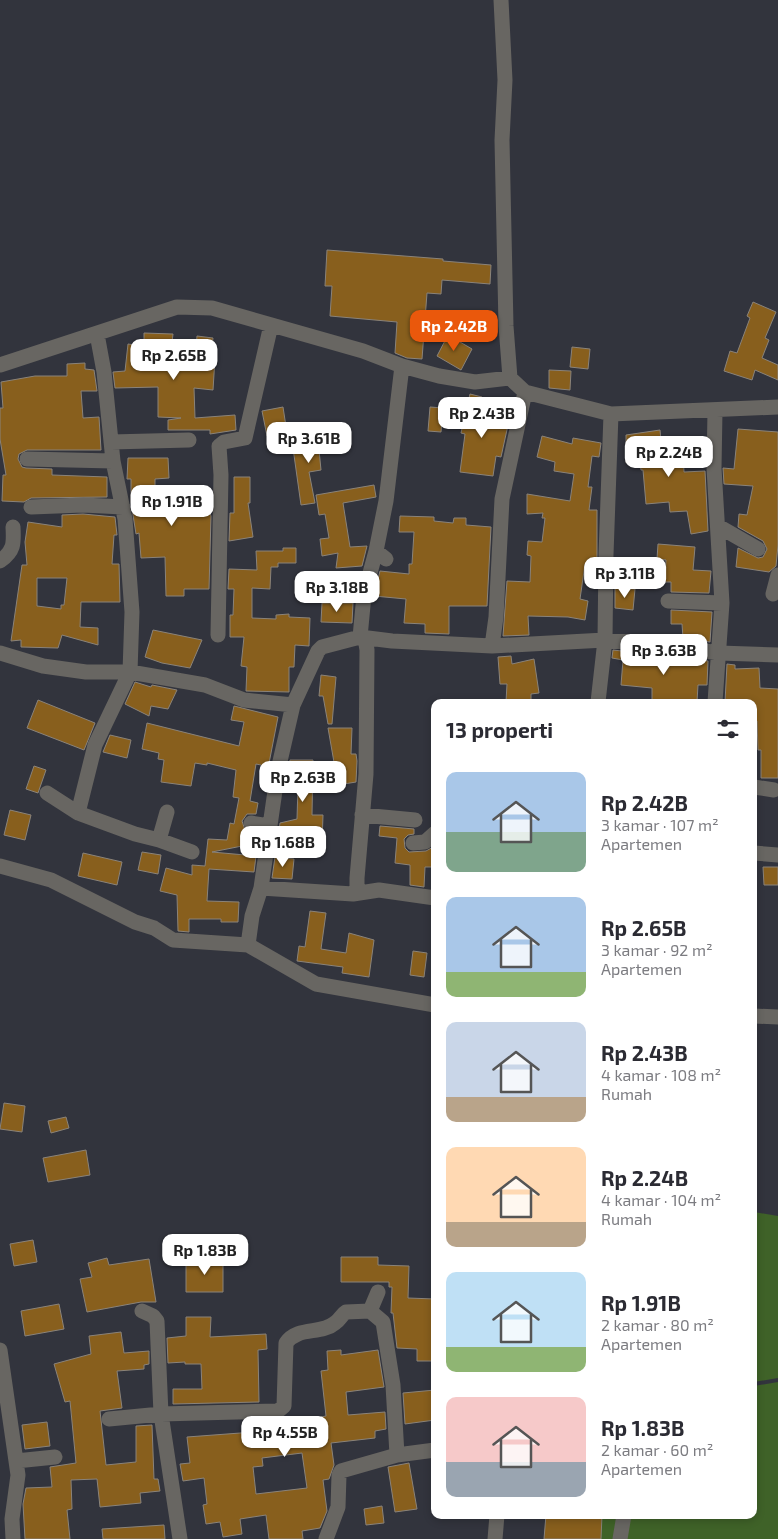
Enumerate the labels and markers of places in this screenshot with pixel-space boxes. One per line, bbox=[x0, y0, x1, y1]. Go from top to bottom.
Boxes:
pin: Rp 2.42B bbox=[402, 310, 506, 352]
pin: Rp 2.65B bbox=[122, 338, 226, 381]
pin: Rp 2.43B bbox=[430, 396, 534, 439]
pin: Rp 3.61B bbox=[257, 422, 361, 464]
pin: Rp 2.24B bbox=[617, 436, 721, 478]
pin: Rp 1.91B bbox=[120, 484, 224, 527]
pin: Rp 3.11B bbox=[573, 556, 677, 599]
pin: Rp 3.18B bbox=[285, 570, 389, 613]
pin: Rp 3.63B bbox=[612, 634, 716, 676]
pin: Rp 2.63B bbox=[251, 760, 355, 803]
pin: Rp 1.68B bbox=[231, 826, 335, 868]
pin: Rp 1.83B bbox=[153, 1234, 257, 1276]
pin: Rp 4.55B bbox=[233, 1416, 337, 1458]

